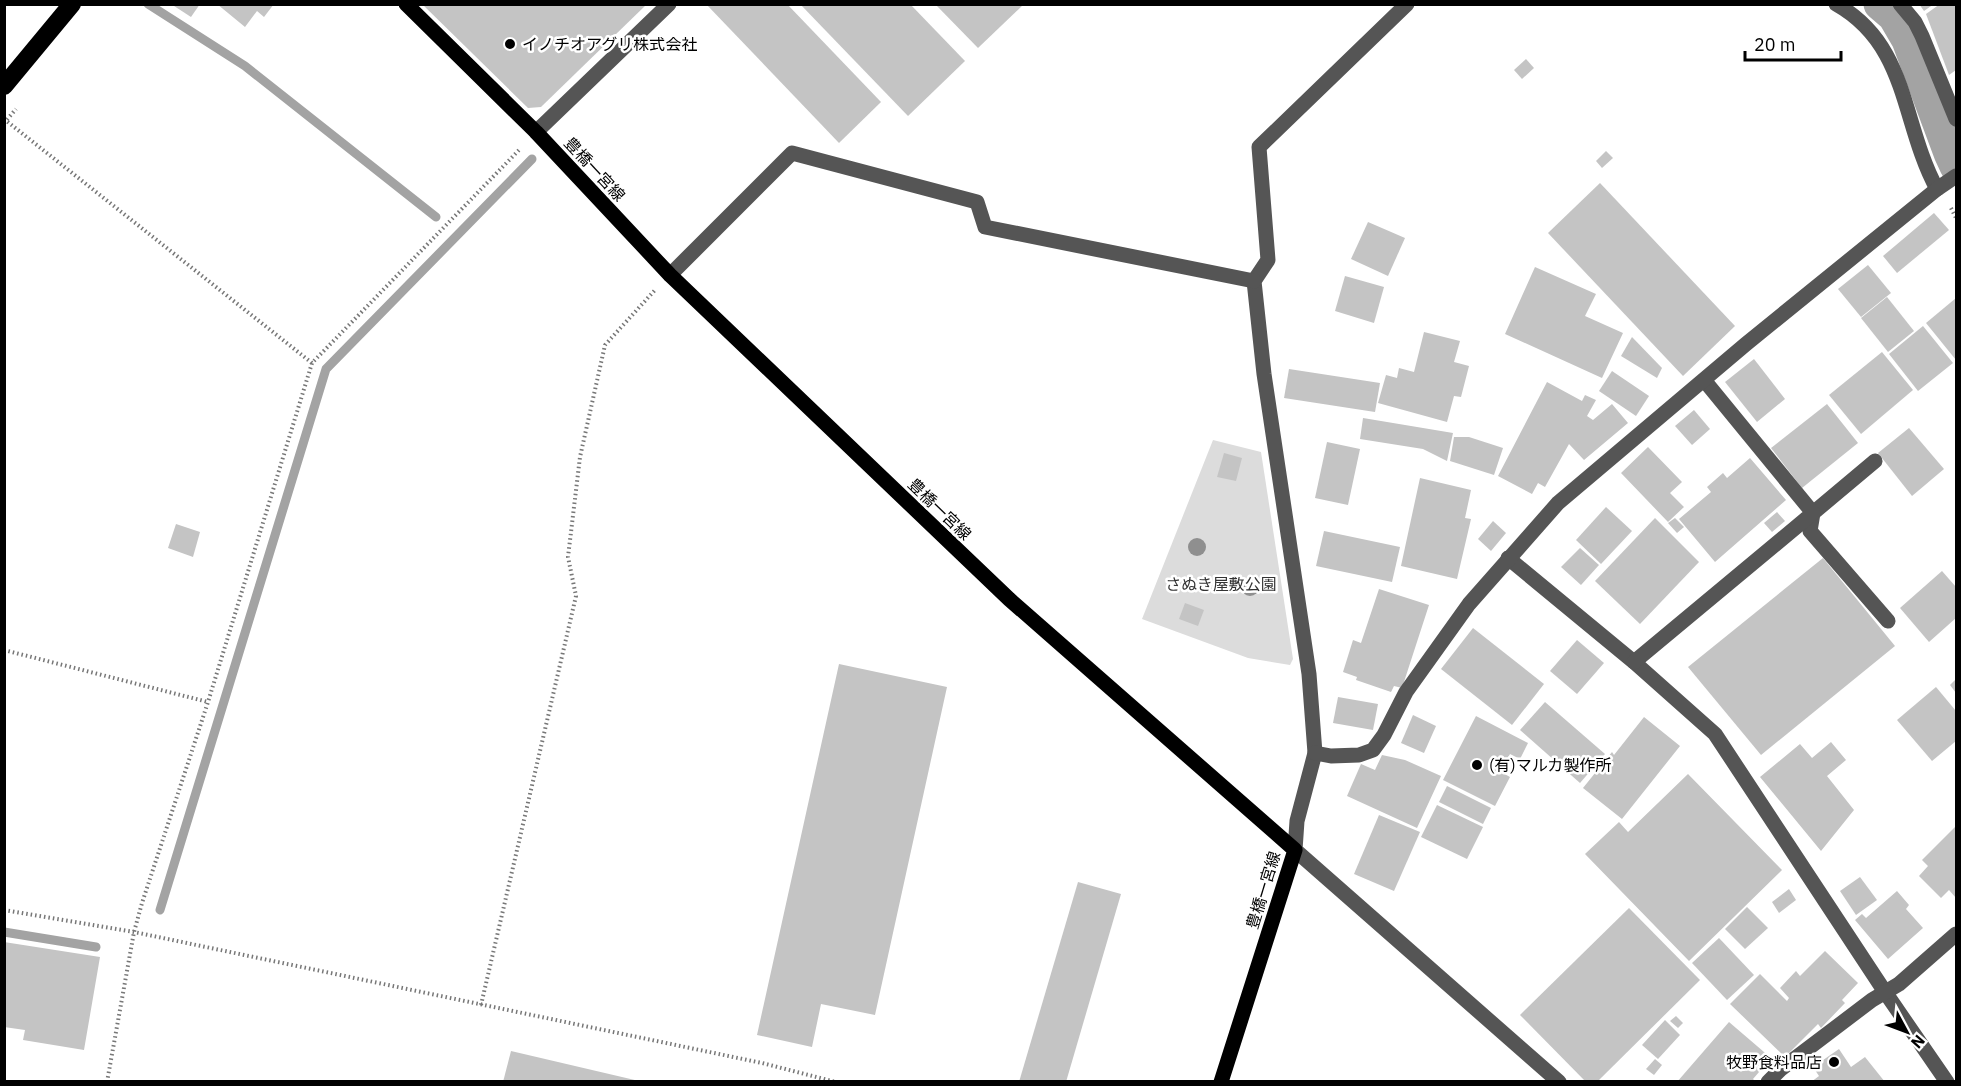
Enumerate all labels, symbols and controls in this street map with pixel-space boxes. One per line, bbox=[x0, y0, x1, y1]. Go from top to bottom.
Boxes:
scale bar bbox=[1745, 24, 1841, 62]
text: 20 m bbox=[1754, 33, 1796, 56]
place label: イノチオアグリ株式会社 bbox=[522, 34, 697, 54]
marker: イノチオアグリ株式会社 bbox=[503, 37, 517, 51]
street label: 豊橋一宮線 bbox=[560, 133, 630, 205]
street label: 豊橋一宮線 bbox=[904, 474, 976, 544]
park label: さぬき屋敷公園 bbox=[1165, 574, 1277, 594]
place label: (有)マルカ製作所 bbox=[1489, 755, 1611, 775]
marker: (有)マルカ製作所 bbox=[1470, 758, 1484, 772]
street label: 豊橋一宮線 bbox=[1242, 849, 1284, 931]
north arrow bbox=[1877, 1002, 1937, 1062]
text: N bbox=[1907, 1031, 1930, 1053]
place label: 牧野食料品店 bbox=[1726, 1052, 1822, 1072]
marker: 牧野食料品店 bbox=[1827, 1055, 1841, 1069]

